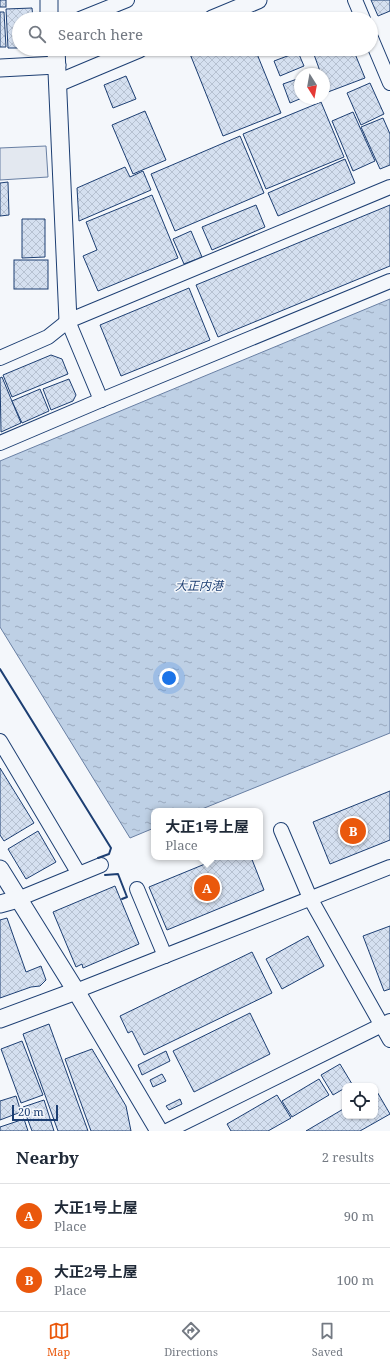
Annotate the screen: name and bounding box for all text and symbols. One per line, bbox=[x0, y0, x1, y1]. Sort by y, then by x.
search box bbox=[12, 12, 378, 56]
icon: search bbox=[26, 23, 48, 45]
text: Search here bbox=[58, 24, 143, 44]
north arrow bbox=[294, 68, 330, 104]
water label: 大正内港 bbox=[175, 577, 225, 594]
your location bbox=[159, 668, 179, 688]
popup bbox=[151, 808, 263, 860]
text: 大正1号上屋 bbox=[165, 816, 249, 836]
pin: B bbox=[340, 816, 366, 846]
text: Place bbox=[165, 836, 198, 854]
pin: A bbox=[194, 873, 220, 903]
map controls bbox=[342, 1083, 378, 1119]
button: locate bbox=[342, 1083, 378, 1119]
scale bar bbox=[12, 1103, 58, 1122]
text: 20 m bbox=[18, 1104, 44, 1119]
text: Nearby bbox=[16, 1146, 79, 1169]
text: 2 results bbox=[322, 1148, 374, 1166]
text: 大正1号上屋 bbox=[54, 1197, 137, 1217]
text: A bbox=[24, 1207, 34, 1225]
text: 90 m bbox=[344, 1207, 374, 1225]
text: Place bbox=[54, 1217, 87, 1235]
text: 大正2号上屋 bbox=[54, 1261, 137, 1281]
text: B bbox=[25, 1271, 33, 1289]
text: 100 m bbox=[337, 1271, 374, 1289]
text: Place bbox=[54, 1281, 87, 1299]
tab: Map bbox=[47, 1320, 70, 1359]
tab: Directions bbox=[164, 1320, 218, 1359]
tab: Saved bbox=[312, 1320, 343, 1359]

